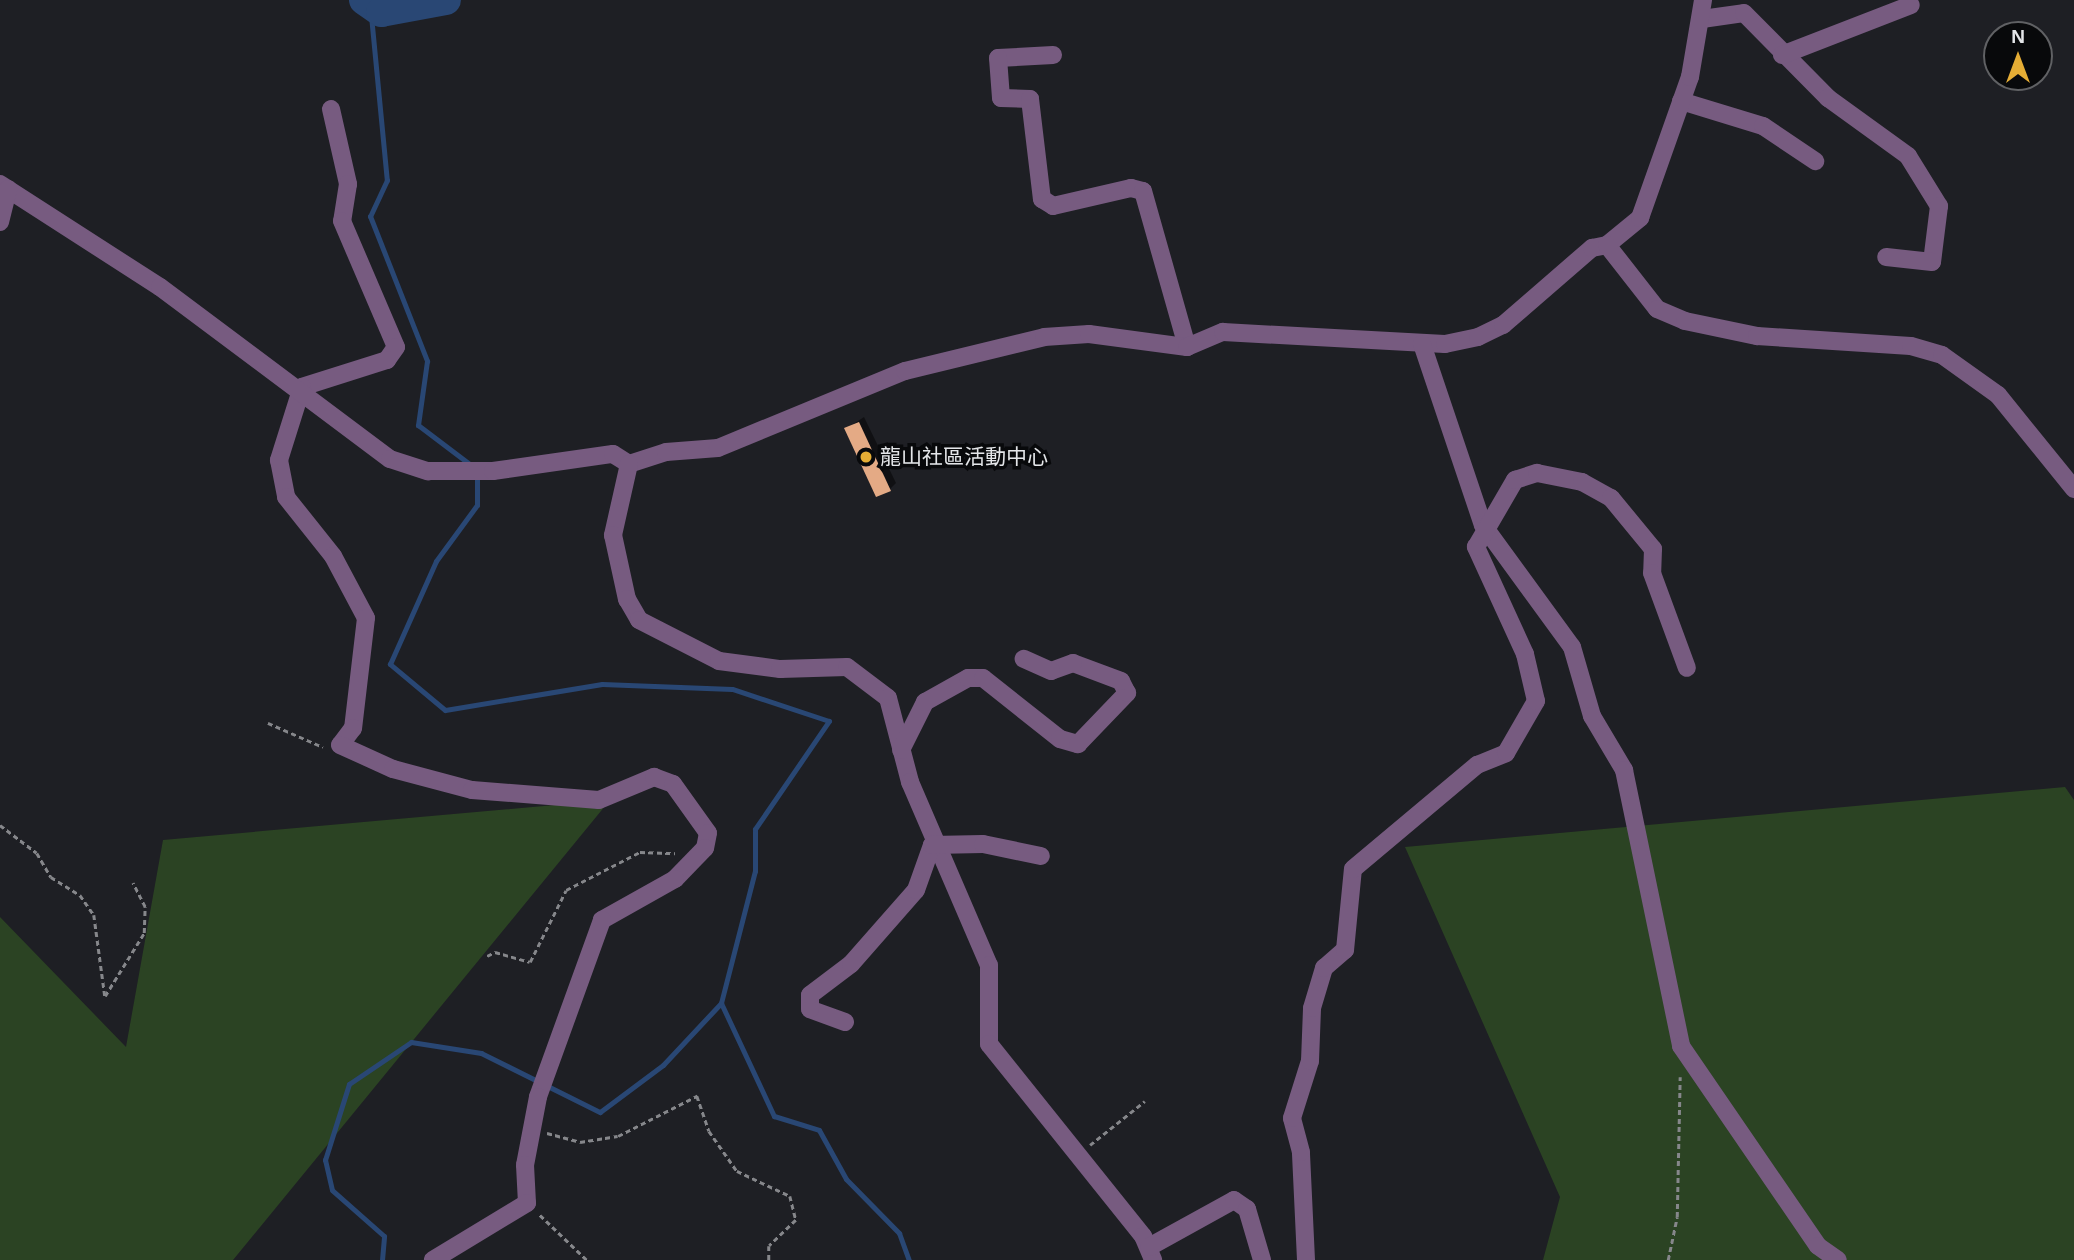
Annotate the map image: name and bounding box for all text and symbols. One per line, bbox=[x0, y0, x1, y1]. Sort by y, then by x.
north arrow bbox=[1983, 21, 2053, 91]
text: N bbox=[2011, 26, 2025, 47]
place label: 龍山社區活動中心 bbox=[880, 444, 1048, 470]
marker: 龍山社區活動中心 bbox=[858, 449, 874, 465]

